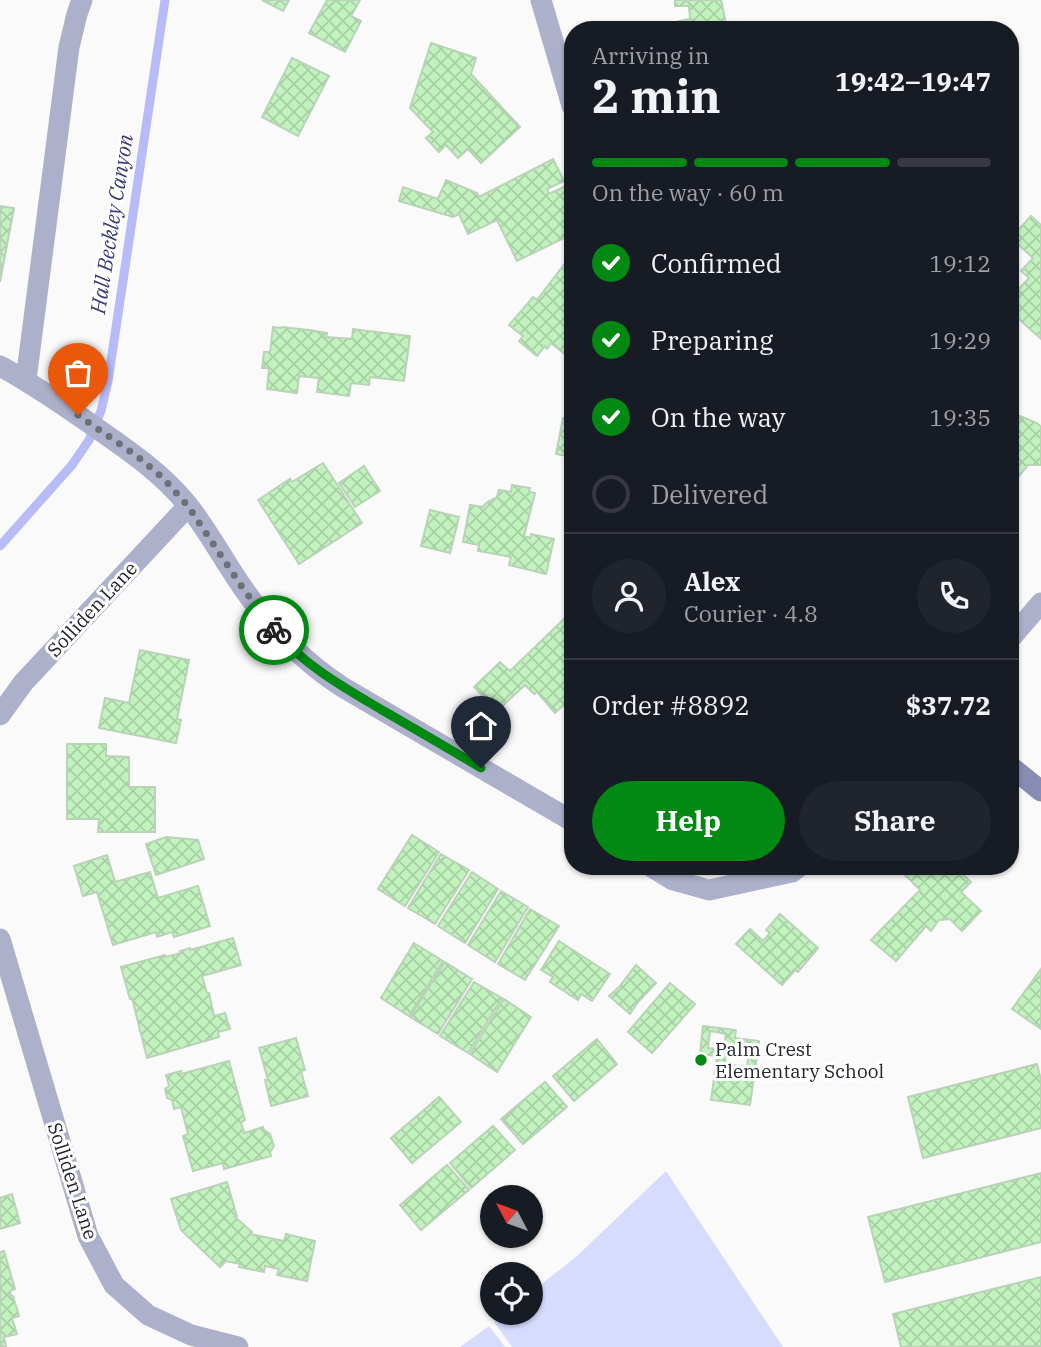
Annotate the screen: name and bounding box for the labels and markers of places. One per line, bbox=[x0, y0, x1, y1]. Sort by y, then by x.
pin bbox=[48, 343, 108, 415]
pin bbox=[451, 696, 511, 768]
place label: Palm Crest Elementary School bbox=[715, 1037, 885, 1083]
marker: Palm Crest Elementary School bbox=[693, 1052, 709, 1068]

